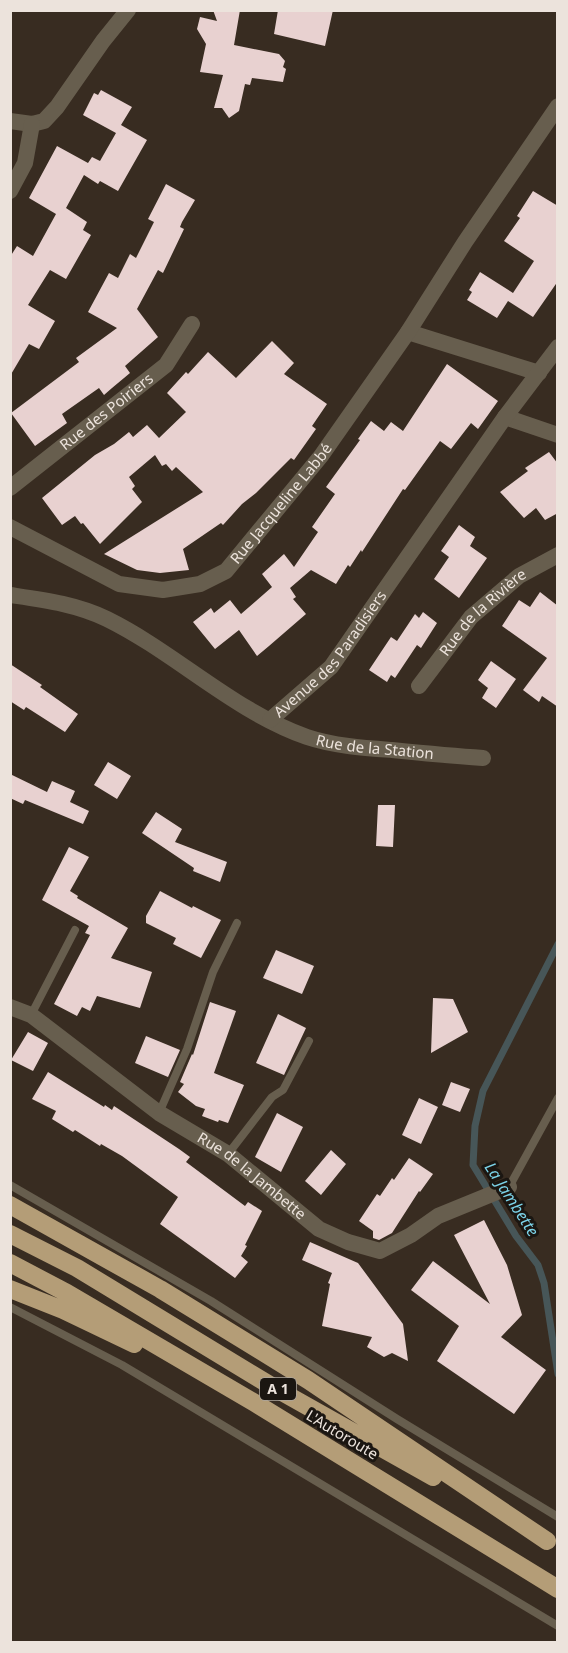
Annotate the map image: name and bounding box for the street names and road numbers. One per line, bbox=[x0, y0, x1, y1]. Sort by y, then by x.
street label: Rue des Poiriers bbox=[55, 368, 157, 454]
street label: Rue Jacqueline Labbé bbox=[225, 439, 336, 568]
street label: Rue de la Rivière bbox=[434, 563, 529, 660]
street label: Avenue des Paradisiers bbox=[269, 586, 390, 721]
street label: Rue de la Station bbox=[314, 729, 435, 763]
street label: Rue de la Jambette bbox=[194, 1127, 311, 1223]
road number: A 1 bbox=[260, 1378, 296, 1400]
street label: L'Autoroute bbox=[303, 1405, 382, 1463]

